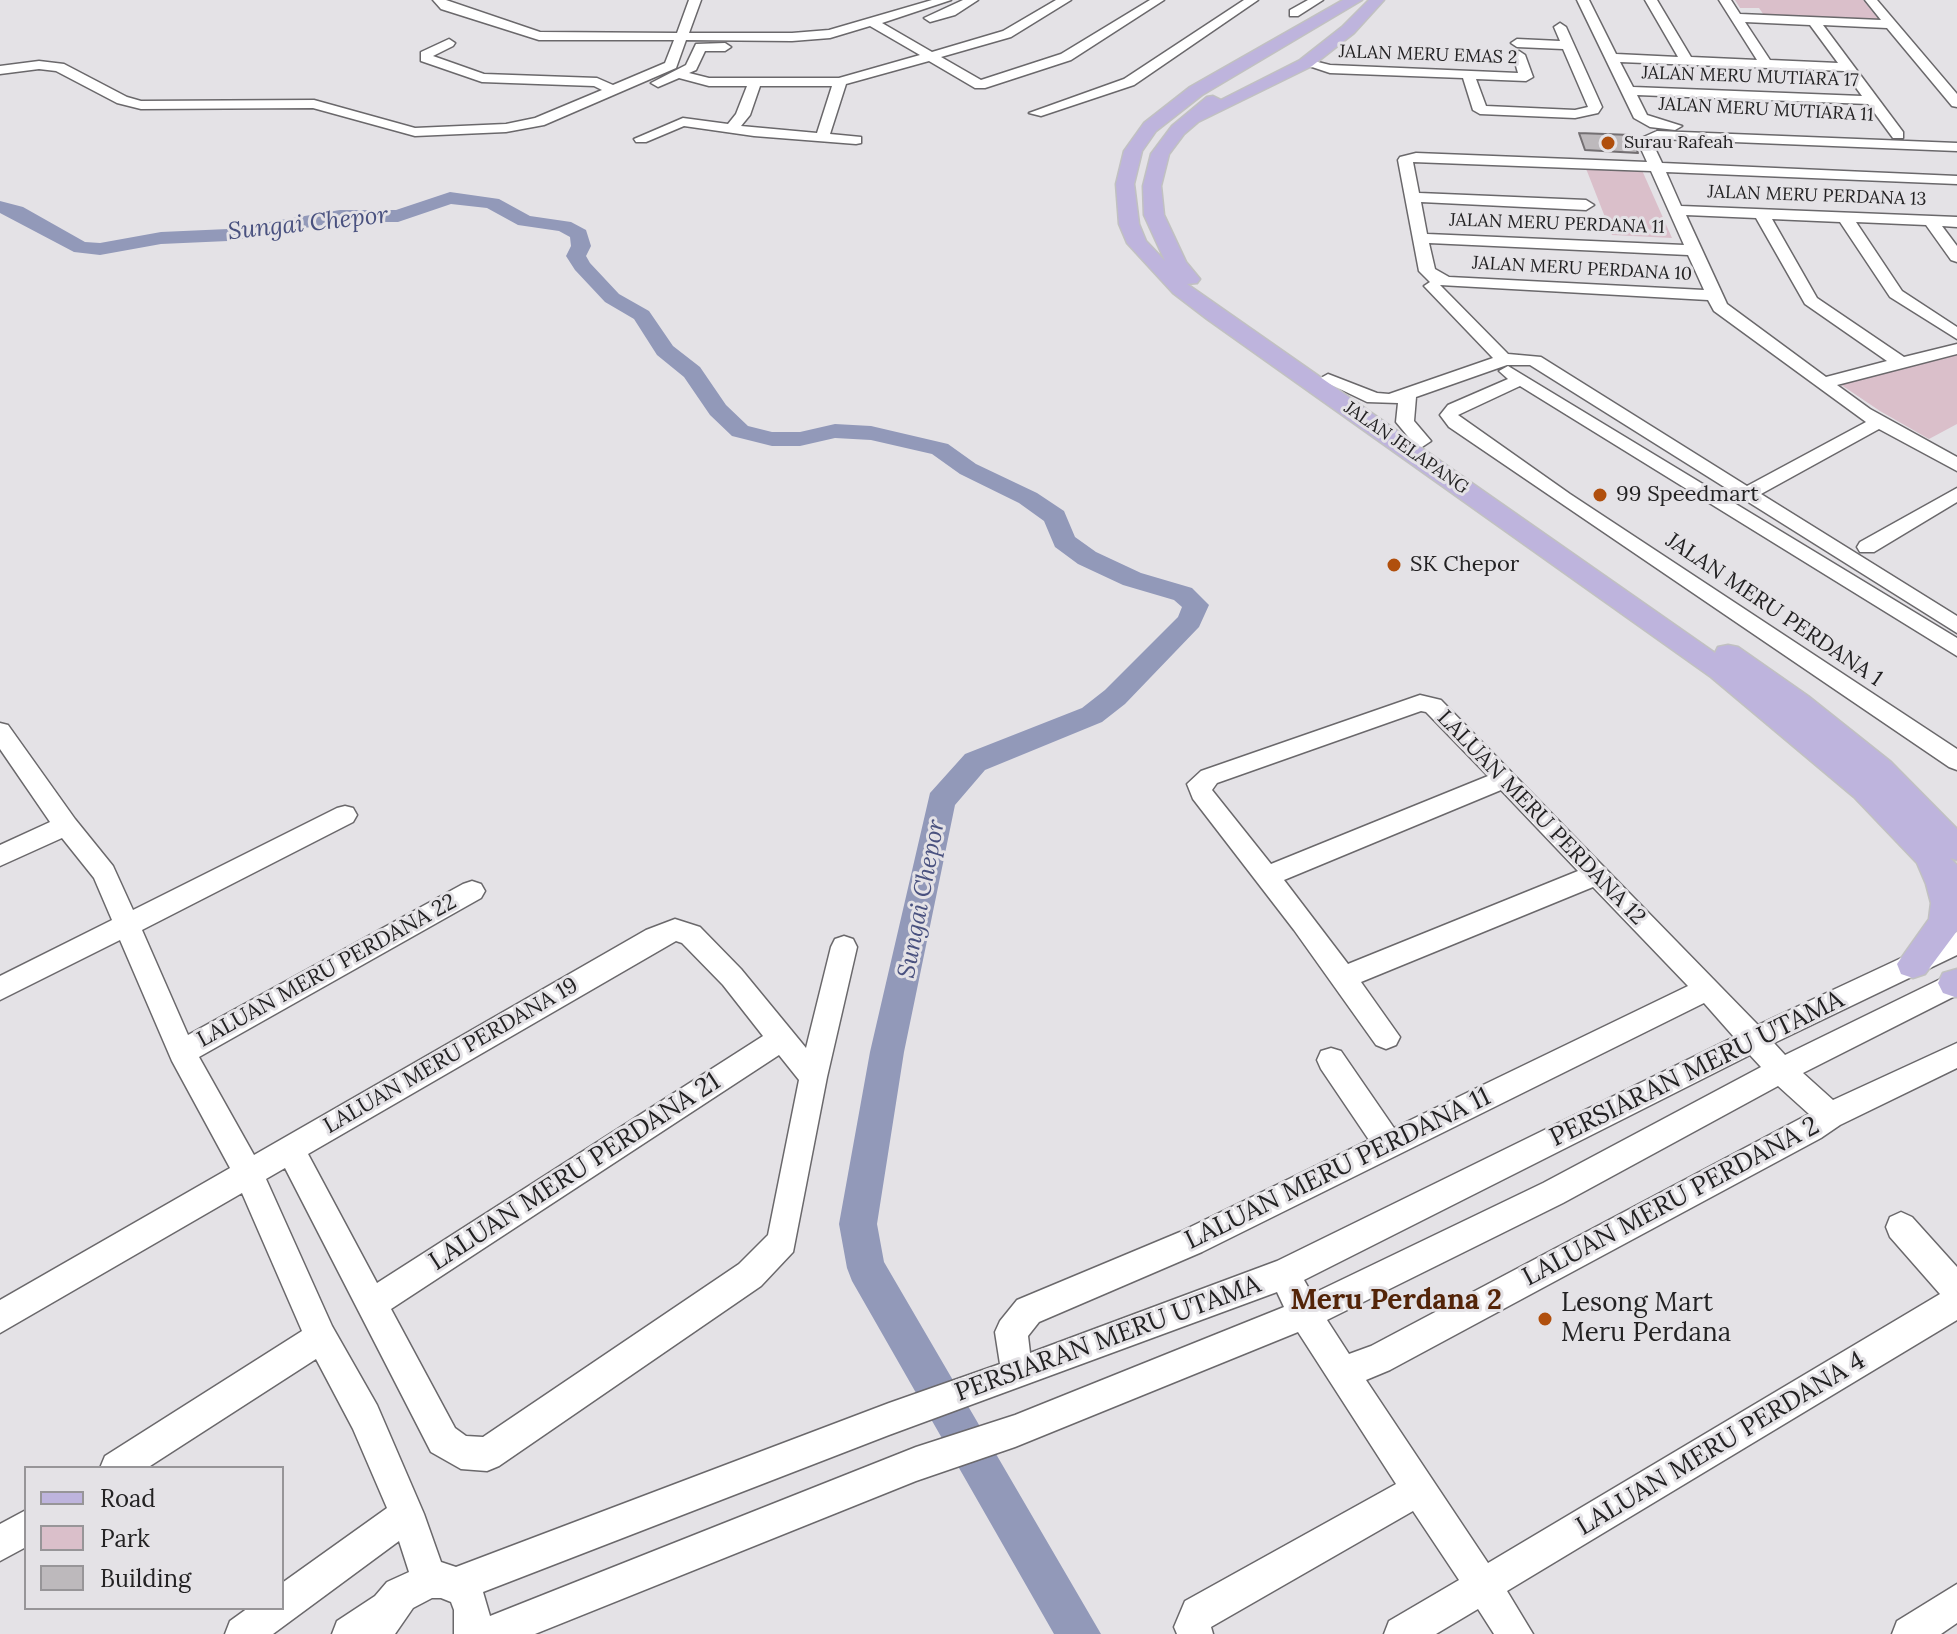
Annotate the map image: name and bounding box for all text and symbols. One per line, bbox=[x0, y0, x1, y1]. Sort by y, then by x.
street label: JALAN MERU EMAS 2 bbox=[1338, 41, 1518, 69]
street label: JALAN MERU MUTIARA 17 bbox=[1641, 62, 1859, 92]
street label: JALAN MERU MUTIARA 11 bbox=[1658, 94, 1874, 126]
place label: Surau Rafeah bbox=[1624, 132, 1734, 154]
marker: Surau Rafeah bbox=[1599, 134, 1617, 152]
street label: JALAN MERU PERDANA 13 bbox=[1707, 181, 1927, 211]
water label: Sungai Chepor bbox=[226, 201, 390, 247]
street label: JALAN MERU PERDANA 11 bbox=[1449, 209, 1665, 239]
street label: JALAN MERU PERDANA 10 bbox=[1471, 252, 1693, 286]
street label: JALAN JELAPANG bbox=[1340, 397, 1472, 499]
place label: 99 Speedmart bbox=[1616, 482, 1759, 508]
marker: 99 Speedmart bbox=[1591, 486, 1609, 504]
street label: JALAN MERU PERDANA 1 bbox=[1661, 528, 1887, 692]
place label: SK Chepor bbox=[1410, 552, 1519, 578]
marker: SK Chepor bbox=[1385, 556, 1403, 574]
street label: LALUAN MERU PERDANA 12 bbox=[1431, 705, 1651, 931]
water label: Sungai Chepor bbox=[893, 817, 951, 981]
street label: LALUAN MERU PERDANA 22 bbox=[193, 889, 461, 1053]
street label: LALUAN MERU PERDANA 19 bbox=[319, 972, 583, 1140]
street label: PERSIARAN MERU UTAMA bbox=[1545, 984, 1849, 1154]
street label: LALUAN MERU PERDANA 21 bbox=[424, 1066, 726, 1278]
street label: LALUAN MERU PERDANA 11 bbox=[1180, 1081, 1496, 1257]
street label: LALUAN MERU PERDANA 2 bbox=[1517, 1110, 1825, 1294]
street label: PERSIARAN MERU UTAMA bbox=[951, 1269, 1265, 1409]
district label: Meru Perdana 2 bbox=[1290, 1284, 1502, 1318]
place label: Lesong Mart Meru Perdana bbox=[1561, 1288, 1731, 1350]
marker: Lesong Mart Meru Perdana bbox=[1536, 1310, 1554, 1328]
street label: LALUAN MERU PERDANA 4 bbox=[1571, 1345, 1871, 1543]
legend bbox=[24, 1466, 284, 1610]
text: Road bbox=[100, 1483, 156, 1514]
text: Park bbox=[100, 1523, 150, 1554]
text: Building bbox=[100, 1563, 191, 1594]

